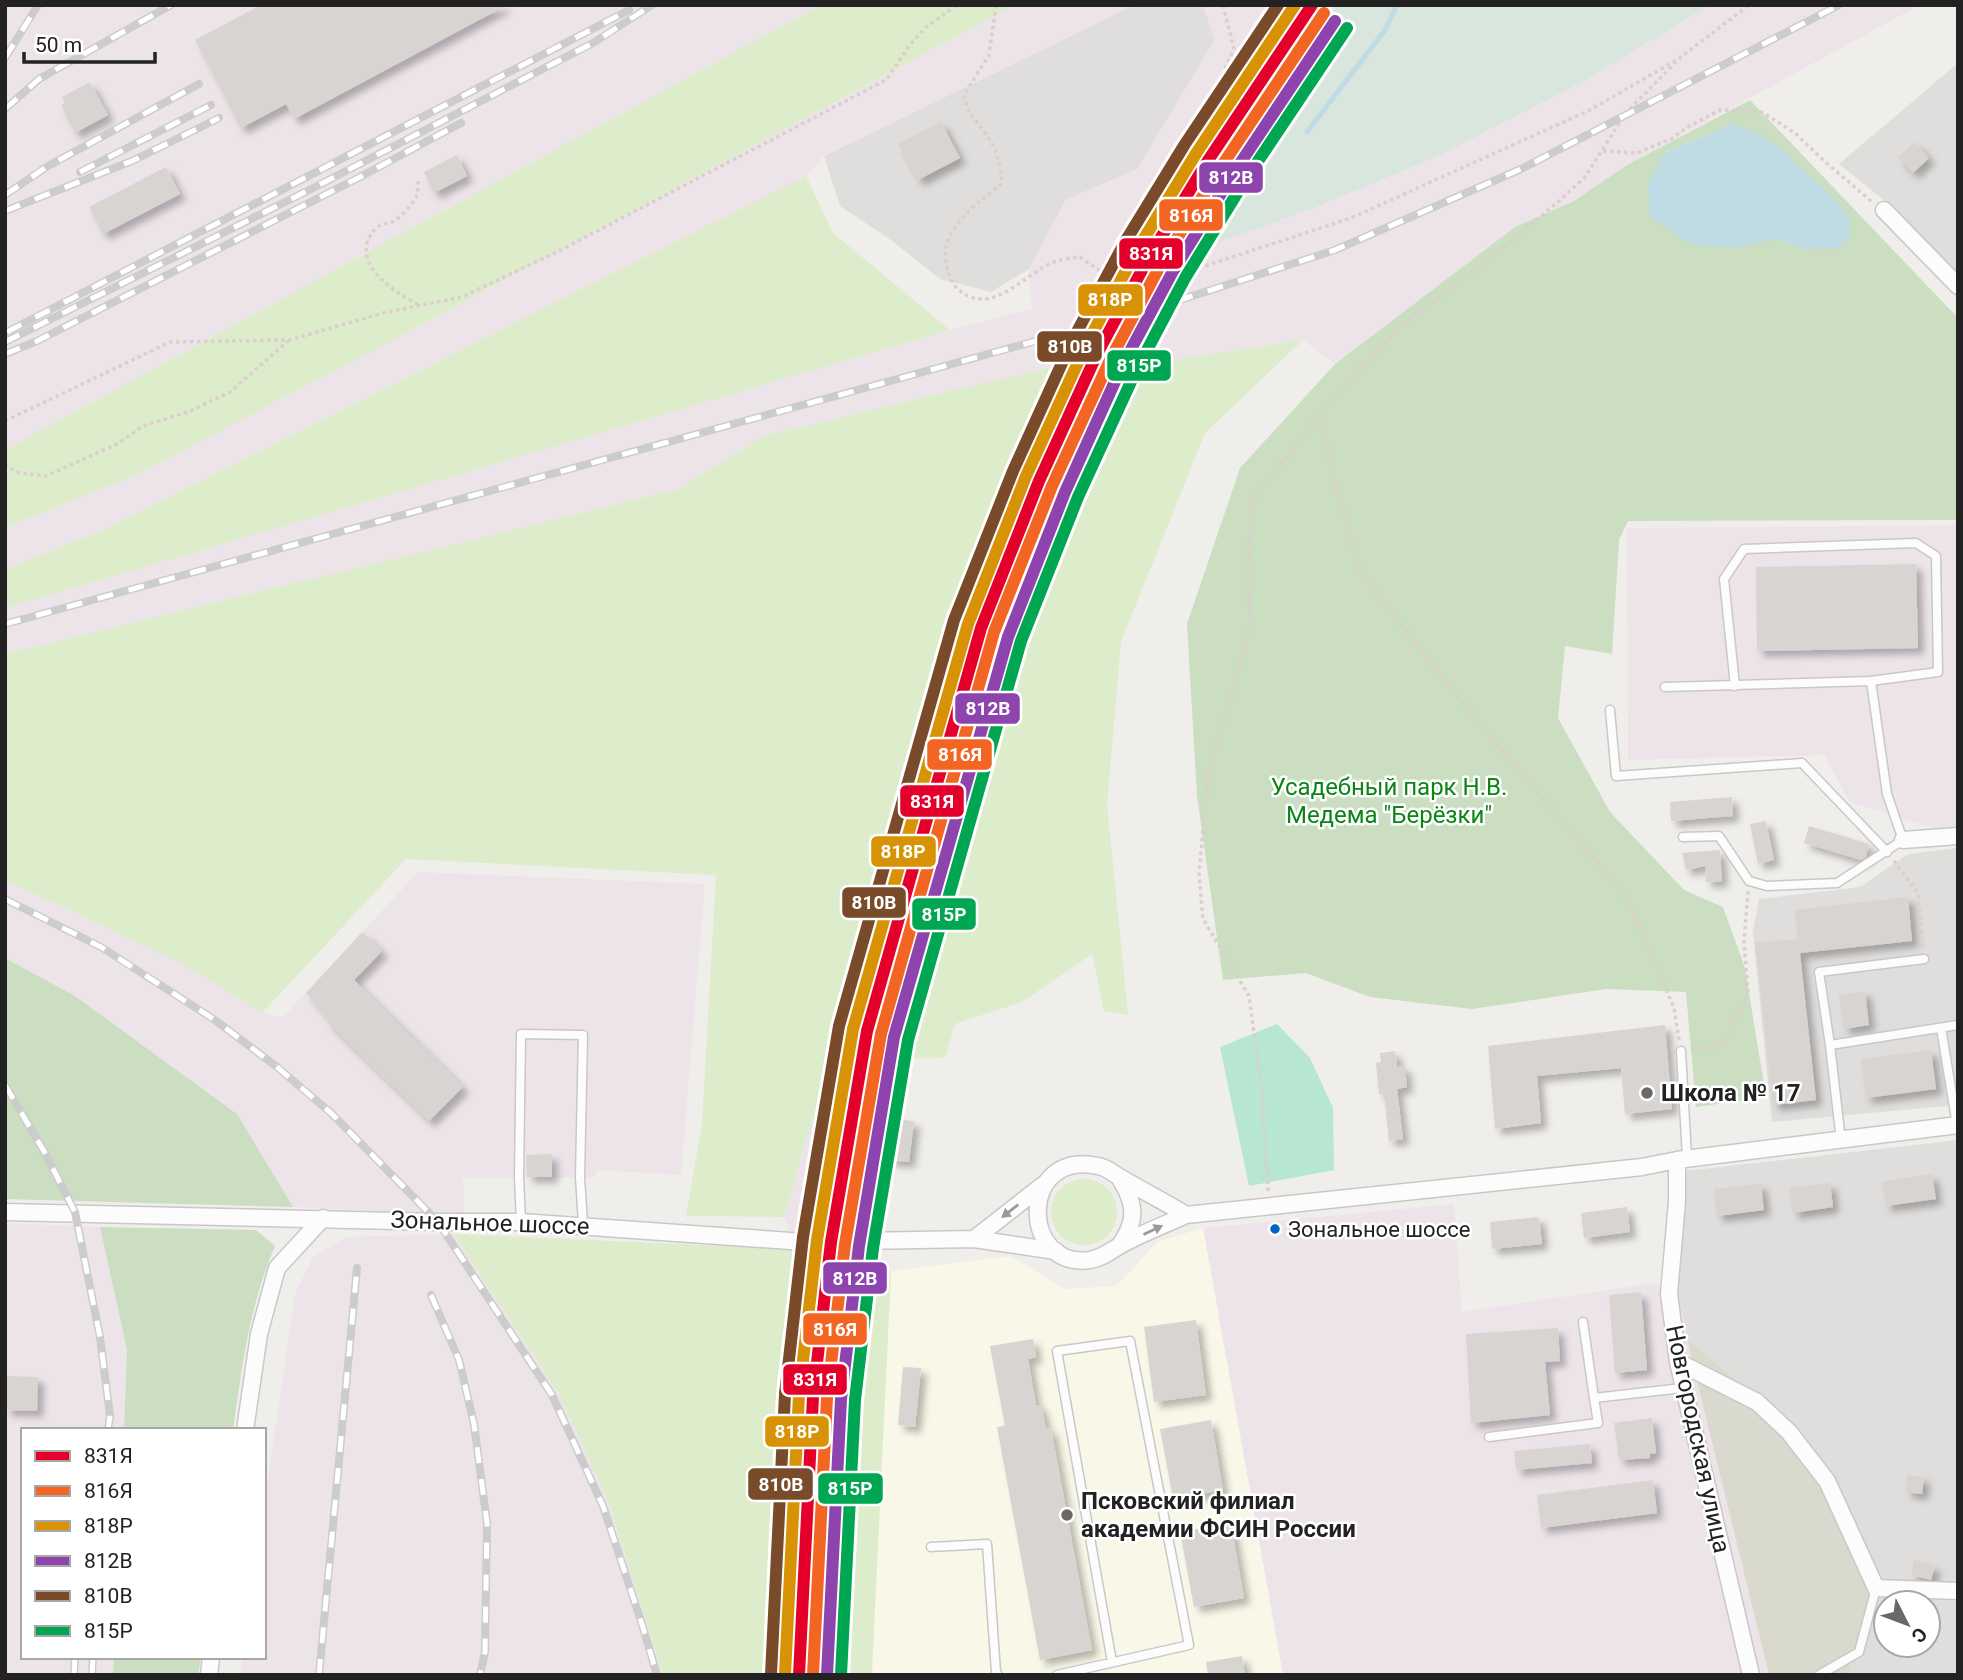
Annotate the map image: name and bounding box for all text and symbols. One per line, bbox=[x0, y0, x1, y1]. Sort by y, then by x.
scale bar bbox=[24, 21, 156, 65]
text: 50 m bbox=[35, 33, 82, 57]
line badge: 812В bbox=[1198, 161, 1264, 194]
text: 812В bbox=[1209, 166, 1253, 189]
line badge: 816Я bbox=[1158, 198, 1224, 232]
text: 816Я bbox=[1169, 204, 1213, 227]
line badge: 831Я bbox=[1118, 237, 1184, 270]
text: 831Я bbox=[1129, 242, 1173, 265]
line badge: 818Р bbox=[1077, 283, 1144, 317]
text: 818Р bbox=[1088, 288, 1132, 311]
line badge: 810В bbox=[1036, 330, 1103, 363]
text: 810В bbox=[1048, 335, 1092, 358]
line badge: 815Р bbox=[1106, 349, 1172, 382]
text: 815Р bbox=[1117, 354, 1161, 377]
line badge: 812В bbox=[954, 692, 1021, 725]
text: 812В bbox=[966, 697, 1010, 720]
line badge: 816Я bbox=[926, 738, 993, 771]
text: 816Я bbox=[938, 743, 982, 766]
park label: Усадебный парк Н.В. Медема "Берёзки" bbox=[1271, 773, 1507, 829]
line badge: 831Я bbox=[899, 784, 965, 818]
text: 831Я bbox=[910, 790, 954, 813]
line badge: 818Р bbox=[870, 835, 937, 868]
text: 818Р bbox=[881, 840, 925, 863]
line badge: 810В bbox=[841, 886, 907, 919]
text: 810В bbox=[852, 891, 896, 914]
line badge: 815Р bbox=[911, 897, 977, 931]
text: 815Р bbox=[922, 903, 966, 926]
place label: Школа № 17 bbox=[1661, 1079, 1801, 1107]
marker: Школа № 17 bbox=[1639, 1085, 1655, 1101]
one-way arrow bbox=[1001, 1204, 1019, 1219]
street label: Зональное шоссе bbox=[390, 1206, 590, 1240]
place label: Зональное шоссе bbox=[1288, 1217, 1470, 1242]
marker: Зональное шоссе bbox=[1268, 1222, 1282, 1236]
one-way arrow bbox=[1143, 1224, 1163, 1236]
line badge: 812В bbox=[822, 1261, 888, 1295]
text: 812В bbox=[833, 1267, 877, 1290]
line badge: 816Я bbox=[802, 1312, 868, 1346]
text: 816Я bbox=[813, 1318, 857, 1341]
street label: Новгородская улица bbox=[1660, 1322, 1736, 1556]
line badge: 831Я bbox=[782, 1363, 848, 1396]
text: 831Я bbox=[793, 1368, 837, 1391]
line badge: 818Р bbox=[764, 1415, 830, 1448]
text: 818Р bbox=[775, 1420, 819, 1443]
legend bbox=[21, 1428, 266, 1659]
text: 831Я bbox=[84, 1444, 133, 1468]
line badge: 810В bbox=[747, 1467, 814, 1501]
line badge: 815Р bbox=[817, 1472, 884, 1505]
text: 810В bbox=[759, 1473, 803, 1496]
text: 815Р bbox=[828, 1477, 872, 1500]
text: 816Я bbox=[84, 1479, 133, 1503]
place label: Псковский филиал академии ФСИН России bbox=[1081, 1487, 1356, 1543]
marker: Псковский филиал академии ФСИН России bbox=[1059, 1507, 1075, 1523]
text: 818Р bbox=[84, 1514, 133, 1538]
text: 812В bbox=[84, 1549, 133, 1573]
text: 810В bbox=[84, 1584, 133, 1608]
north arrow bbox=[1872, 1589, 1942, 1659]
text: 815Р bbox=[84, 1619, 133, 1643]
text: С bbox=[1907, 1623, 1932, 1647]

